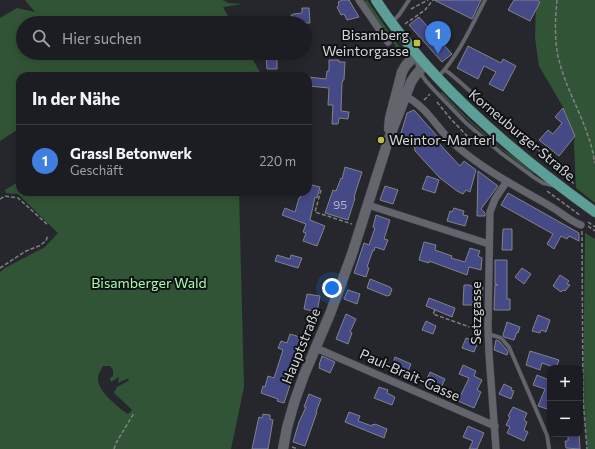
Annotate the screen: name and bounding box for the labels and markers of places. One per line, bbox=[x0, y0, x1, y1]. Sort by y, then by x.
pin: 1 bbox=[425, 21, 451, 54]
place label: Bisamberg Weintorgasse bbox=[322, 26, 409, 59]
marker: Bisamberg Weintorgasse bbox=[412, 38, 422, 48]
place label: Weintor-Marterl bbox=[389, 131, 495, 148]
marker: Weintor-Marterl bbox=[376, 135, 386, 145]

